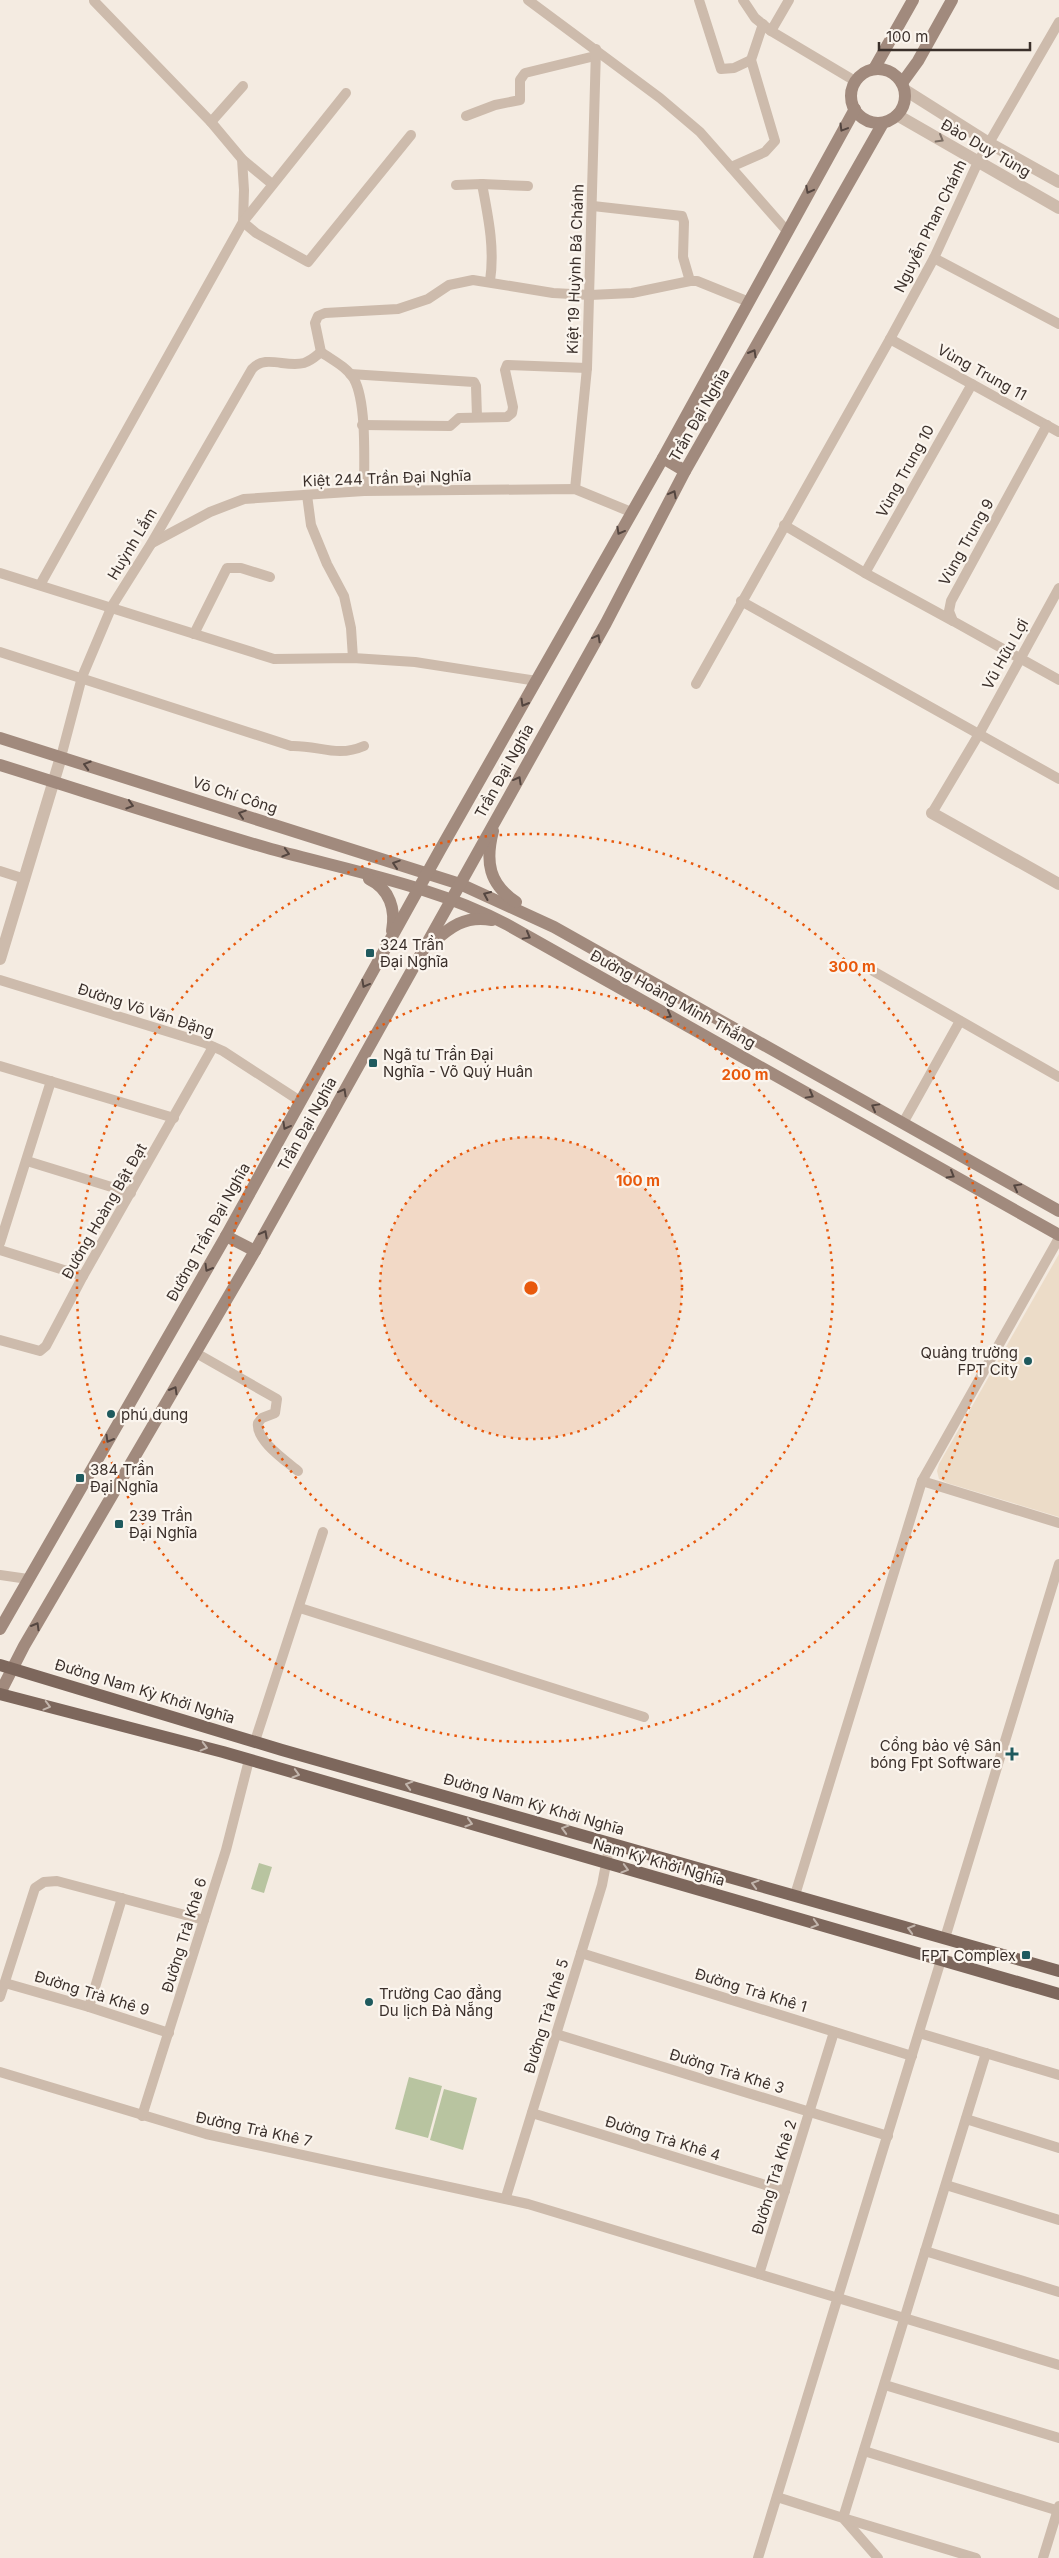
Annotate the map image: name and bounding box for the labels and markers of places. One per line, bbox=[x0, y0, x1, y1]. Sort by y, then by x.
place label: 324 Trần Đại Nghĩa bbox=[380, 935, 449, 971]
marker: 324 Trần Đại Nghĩa bbox=[364, 947, 376, 959]
place label: Ngã tư Trần Đại Nghĩa - Võ Quý Huân bbox=[383, 1045, 533, 1081]
marker: Ngã tư Trần Đại Nghĩa - Võ Quý Huân bbox=[367, 1057, 379, 1069]
centre of rings bbox=[522, 1279, 540, 1297]
place label: Quảng trường FPT City bbox=[921, 1343, 1019, 1379]
marker: Quảng trường FPT City bbox=[1022, 1355, 1034, 1367]
place label: phú dung bbox=[121, 1405, 188, 1424]
marker: phú dung bbox=[105, 1408, 117, 1420]
place label: 384 Trần Đại Nghĩa bbox=[90, 1460, 159, 1496]
marker: 384 Trần Đại Nghĩa bbox=[74, 1472, 86, 1484]
place label: 239 Trần Đại Nghĩa bbox=[129, 1506, 198, 1542]
marker: 239 Trần Đại Nghĩa bbox=[113, 1518, 125, 1530]
place label: Cổng bảo vệ Sân bóng Fpt Software bbox=[870, 1736, 1001, 1772]
marker: Cổng bảo vệ Sân bóng Fpt Software bbox=[1005, 1747, 1019, 1761]
place label: FPT Complex bbox=[921, 1946, 1016, 1965]
marker: FPT Complex bbox=[1020, 1949, 1032, 1961]
place label: Trường Cao đẳng Du lịch Đà Nẵng bbox=[379, 1984, 502, 2020]
marker: Trường Cao đẳng Du lịch Đà Nẵng bbox=[363, 1996, 375, 2008]

